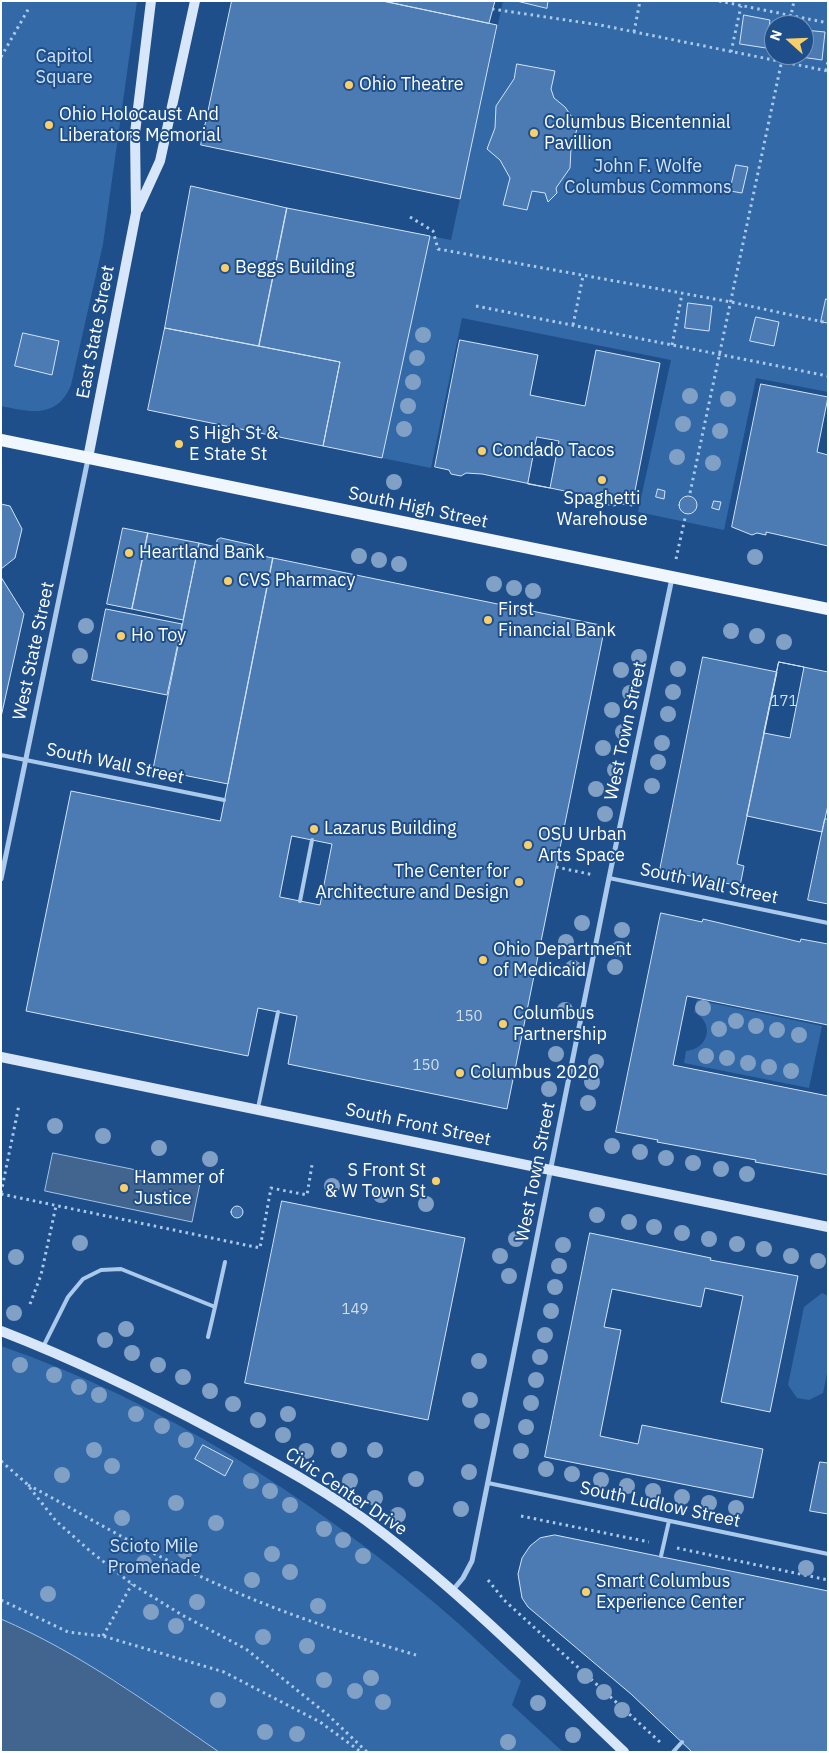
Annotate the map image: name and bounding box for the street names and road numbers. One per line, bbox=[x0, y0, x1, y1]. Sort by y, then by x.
street label: East State Street bbox=[72, 263, 120, 401]
street label: South High Street bbox=[346, 483, 490, 533]
street label: West State Street bbox=[9, 580, 59, 722]
street label: West Town Street bbox=[601, 659, 651, 803]
street label: South Wall Street bbox=[44, 739, 186, 789]
street label: South Wall Street bbox=[638, 859, 780, 909]
street label: South Front Street bbox=[343, 1099, 493, 1151]
street label: West Town Street bbox=[512, 1100, 560, 1244]
street label: Civic Center Drive bbox=[281, 1443, 411, 1541]
street label: South Ludlow Street bbox=[578, 1477, 742, 1533]

